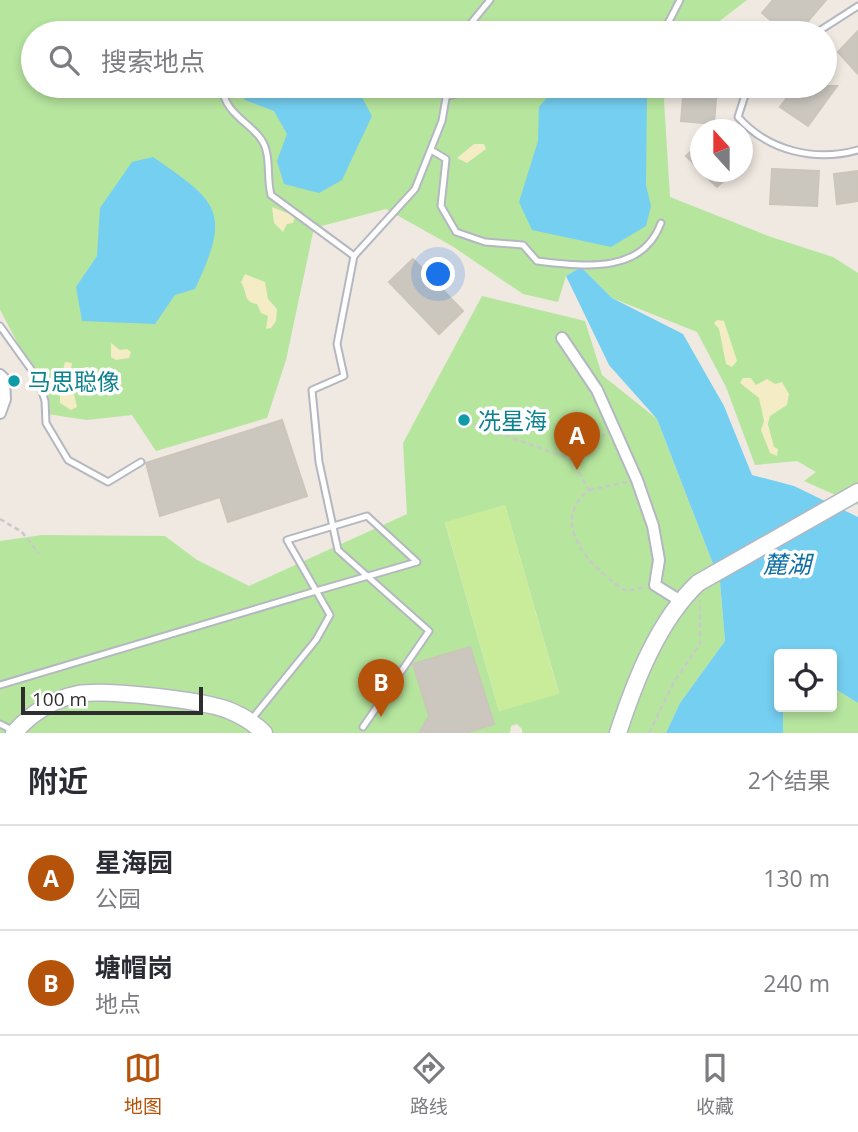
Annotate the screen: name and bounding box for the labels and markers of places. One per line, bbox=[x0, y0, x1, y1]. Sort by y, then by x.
place label: 马思聪像 bbox=[28, 365, 120, 397]
marker: 马思聪像 bbox=[6, 373, 22, 389]
place label: 冼星海 bbox=[478, 404, 547, 436]
marker: 冼星海 bbox=[456, 412, 472, 428]
pin: A bbox=[554, 412, 600, 470]
pin: B bbox=[358, 659, 404, 717]

